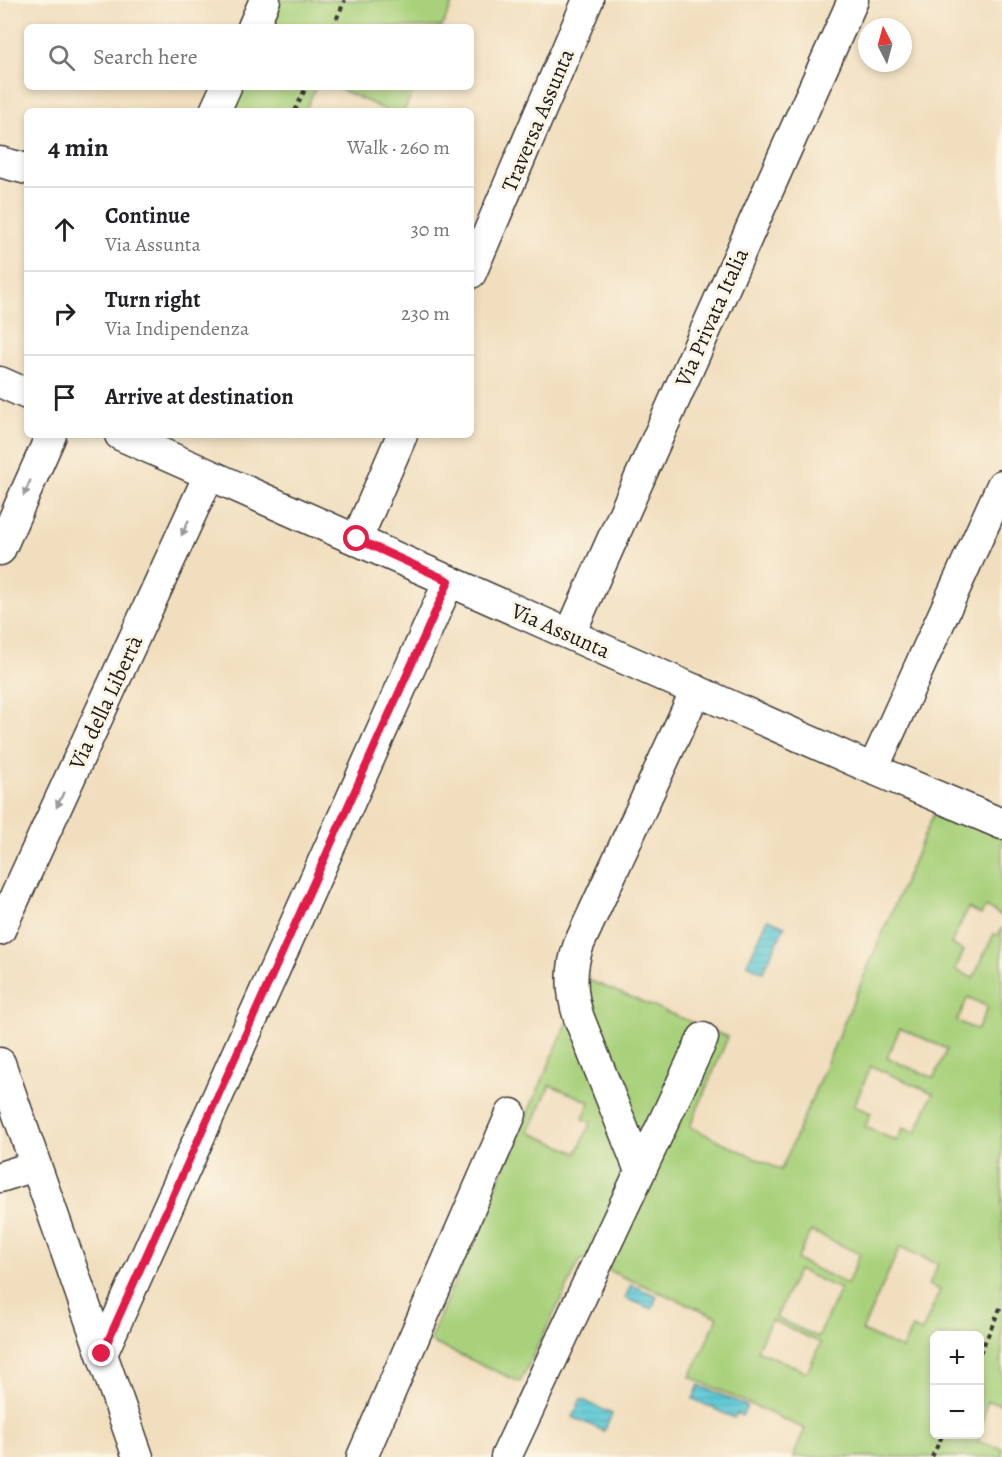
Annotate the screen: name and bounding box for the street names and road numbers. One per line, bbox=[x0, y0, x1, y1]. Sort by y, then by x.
street label: Traversa Assunta bbox=[494, 44, 582, 196]
street label: Via Privata Italia bbox=[668, 243, 756, 392]
street label: Via Assunta bbox=[505, 595, 616, 666]
street label: Via della Libertà bbox=[61, 630, 150, 775]

